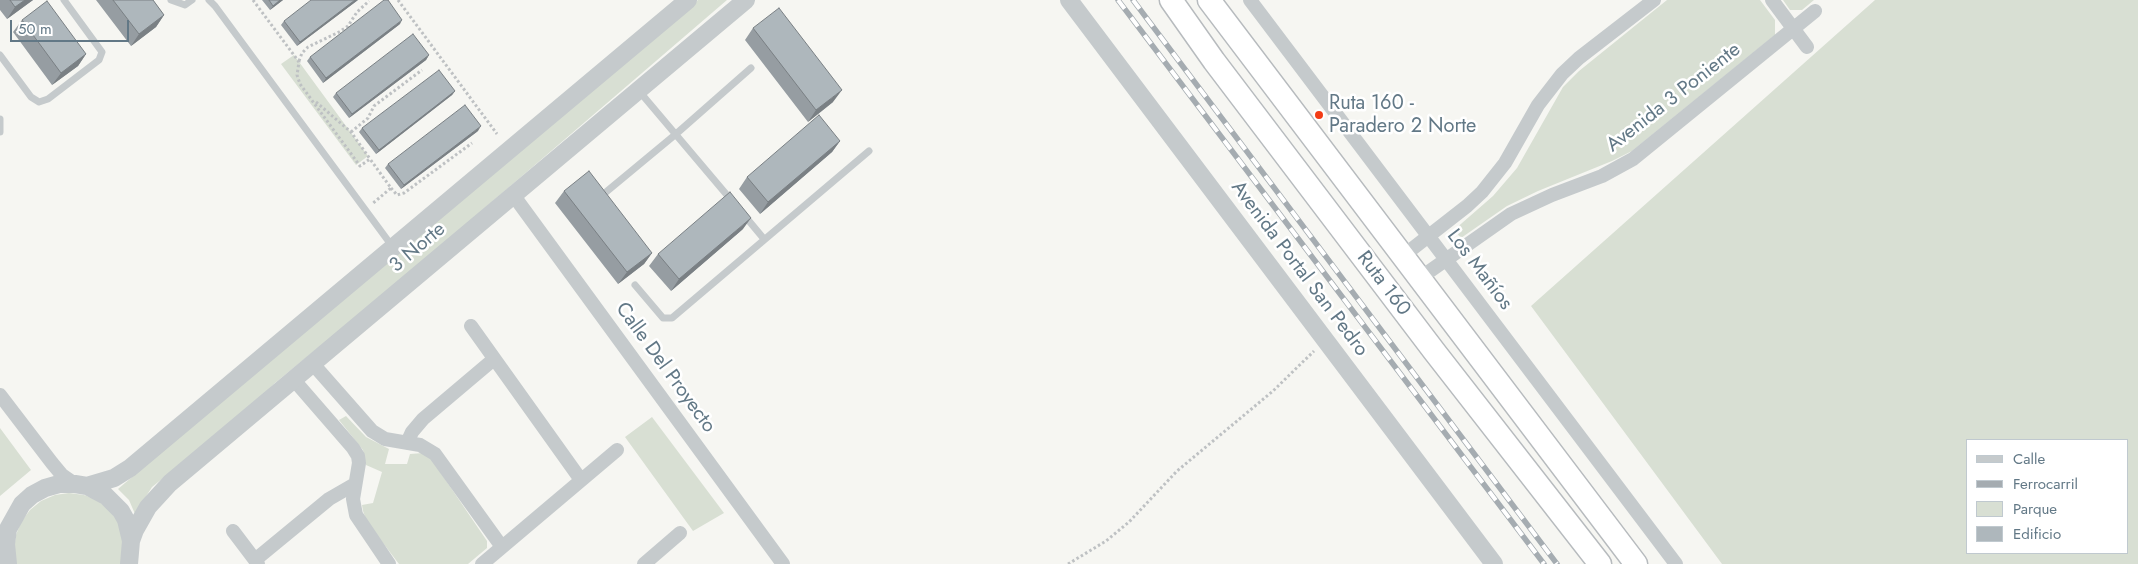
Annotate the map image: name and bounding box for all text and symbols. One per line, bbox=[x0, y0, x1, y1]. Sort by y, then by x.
scale bar bbox=[12, 10, 131, 42]
text: 50 m bbox=[18, 18, 52, 40]
street label: Avenida 3 Poniente bbox=[1602, 38, 1746, 158]
place label: Ruta 160 - Paradero 2 Norte bbox=[1329, 92, 1476, 139]
marker: Ruta 160 - Paradero 2 Norte bbox=[1313, 109, 1325, 121]
street label: Avenida Portal San Pedro bbox=[1225, 177, 1373, 361]
street label: 3 Norte bbox=[385, 218, 451, 278]
street label: Los Mañíos bbox=[1441, 225, 1517, 315]
street label: Ruta 160 bbox=[1351, 247, 1415, 321]
street label: Calle Del Proyecto bbox=[610, 298, 720, 438]
legend bbox=[1966, 439, 2128, 554]
text: Calle bbox=[2013, 448, 2045, 470]
text: Ferrocarril bbox=[2013, 473, 2078, 495]
text: Parque bbox=[2013, 498, 2057, 520]
text: Edificio bbox=[2013, 523, 2061, 545]

